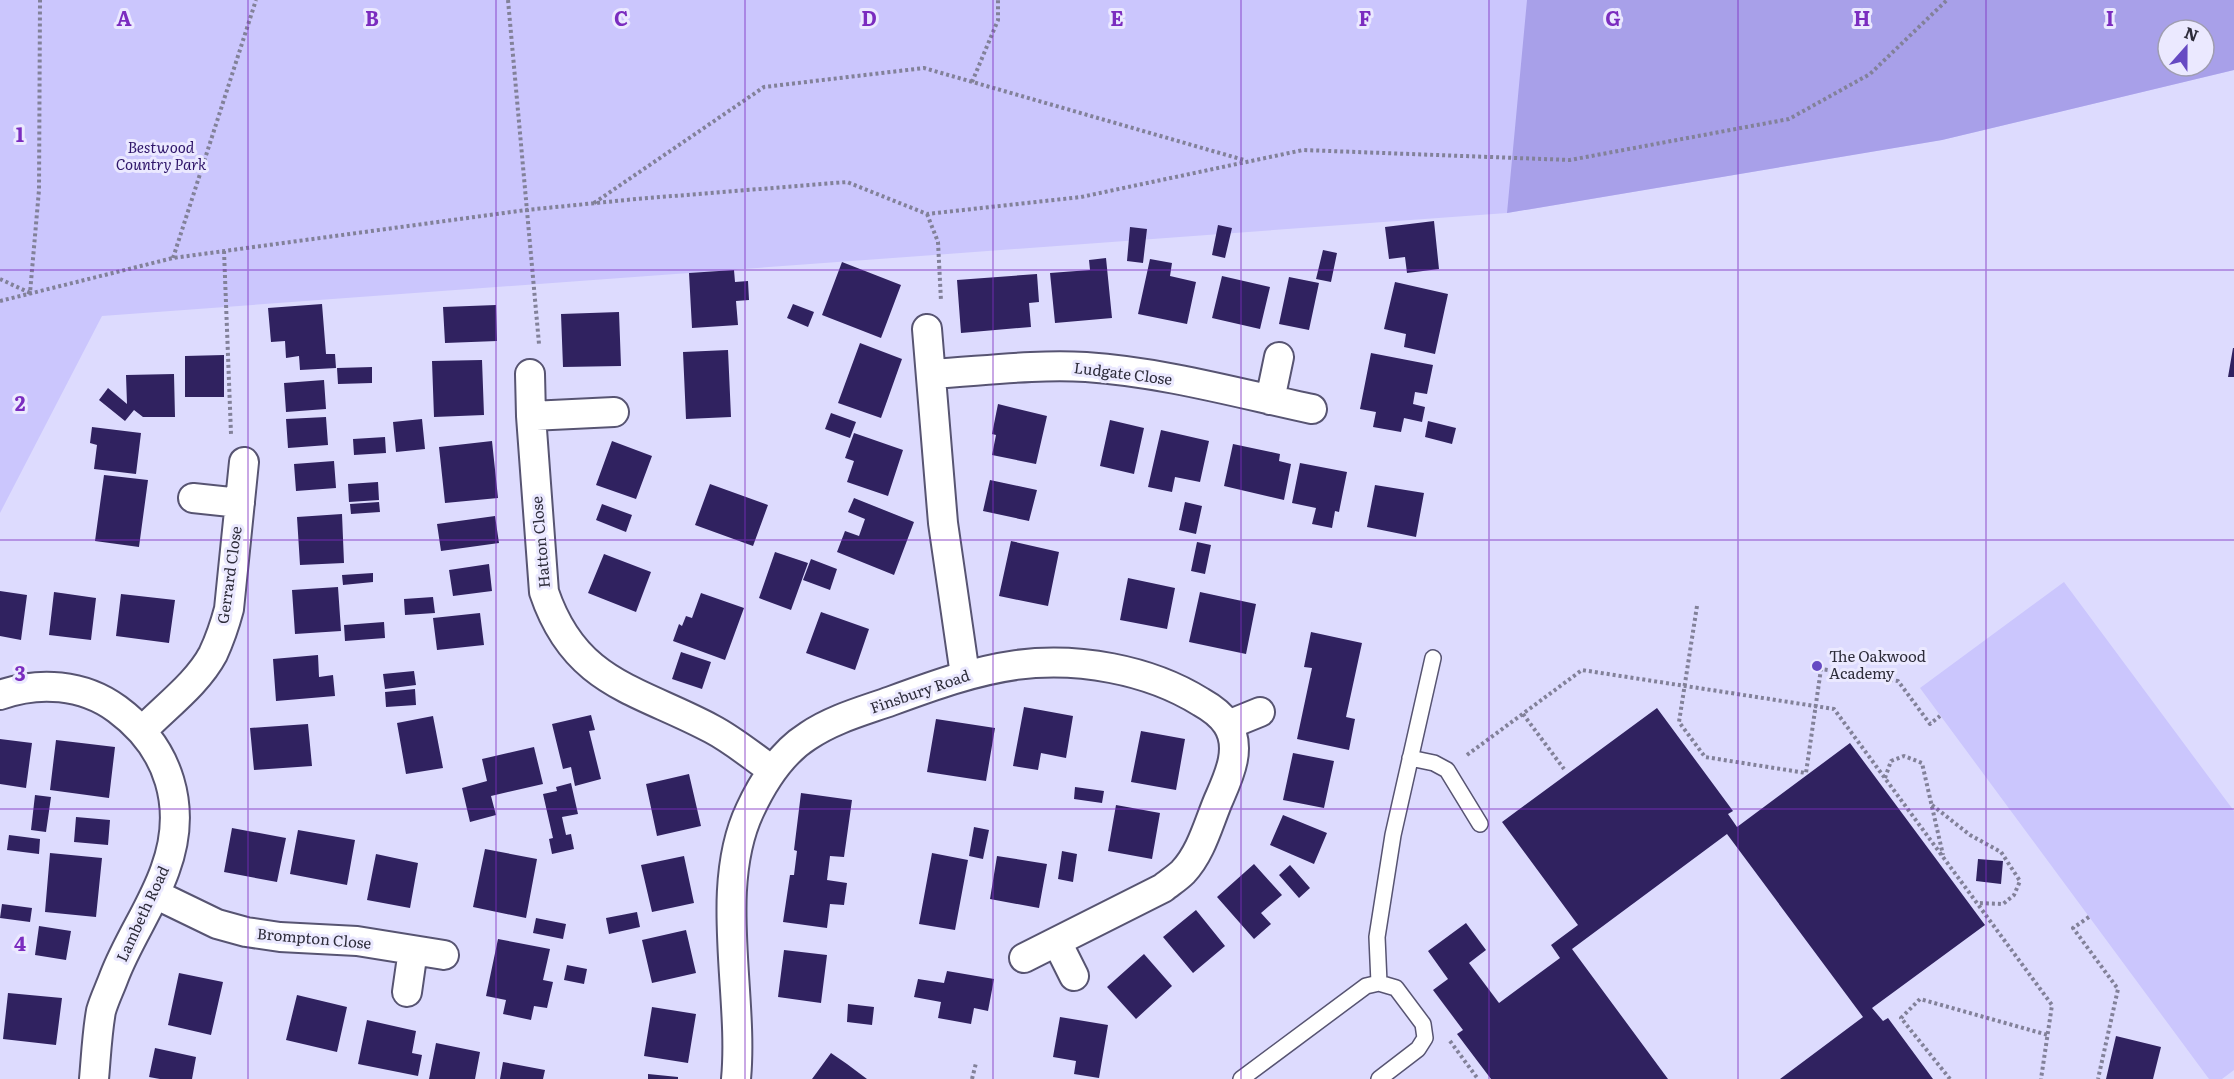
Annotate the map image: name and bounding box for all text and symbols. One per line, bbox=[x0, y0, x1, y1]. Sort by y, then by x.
text: A bbox=[116, 2, 132, 32]
text: B bbox=[365, 2, 379, 32]
text: C bbox=[614, 2, 628, 32]
text: D bbox=[861, 2, 877, 32]
text: E bbox=[1110, 2, 1124, 32]
text: F bbox=[1359, 2, 1372, 32]
text: G bbox=[1605, 2, 1621, 32]
text: H bbox=[1854, 2, 1870, 32]
text: I bbox=[2106, 2, 2114, 32]
north arrow bbox=[2156, 18, 2216, 78]
text: N bbox=[2181, 19, 2202, 47]
text: 1 bbox=[16, 118, 24, 148]
park label: Bestwood Country Park bbox=[116, 135, 207, 175]
street label: Ludgate Close bbox=[1073, 355, 1174, 390]
text: 2 bbox=[15, 387, 26, 417]
street label: Hatton Close bbox=[524, 495, 555, 589]
street label: Gerrard Close bbox=[210, 524, 247, 625]
place label: The Oakwood Academy bbox=[1829, 644, 1926, 684]
text: 3 bbox=[14, 657, 26, 687]
marker: The Oakwood Academy bbox=[1810, 659, 1824, 673]
street label: Finsbury Road bbox=[867, 663, 972, 718]
street label: Lambeth Road bbox=[109, 862, 174, 965]
street label: Brompton Close bbox=[256, 921, 373, 954]
text: 4 bbox=[14, 927, 26, 957]

